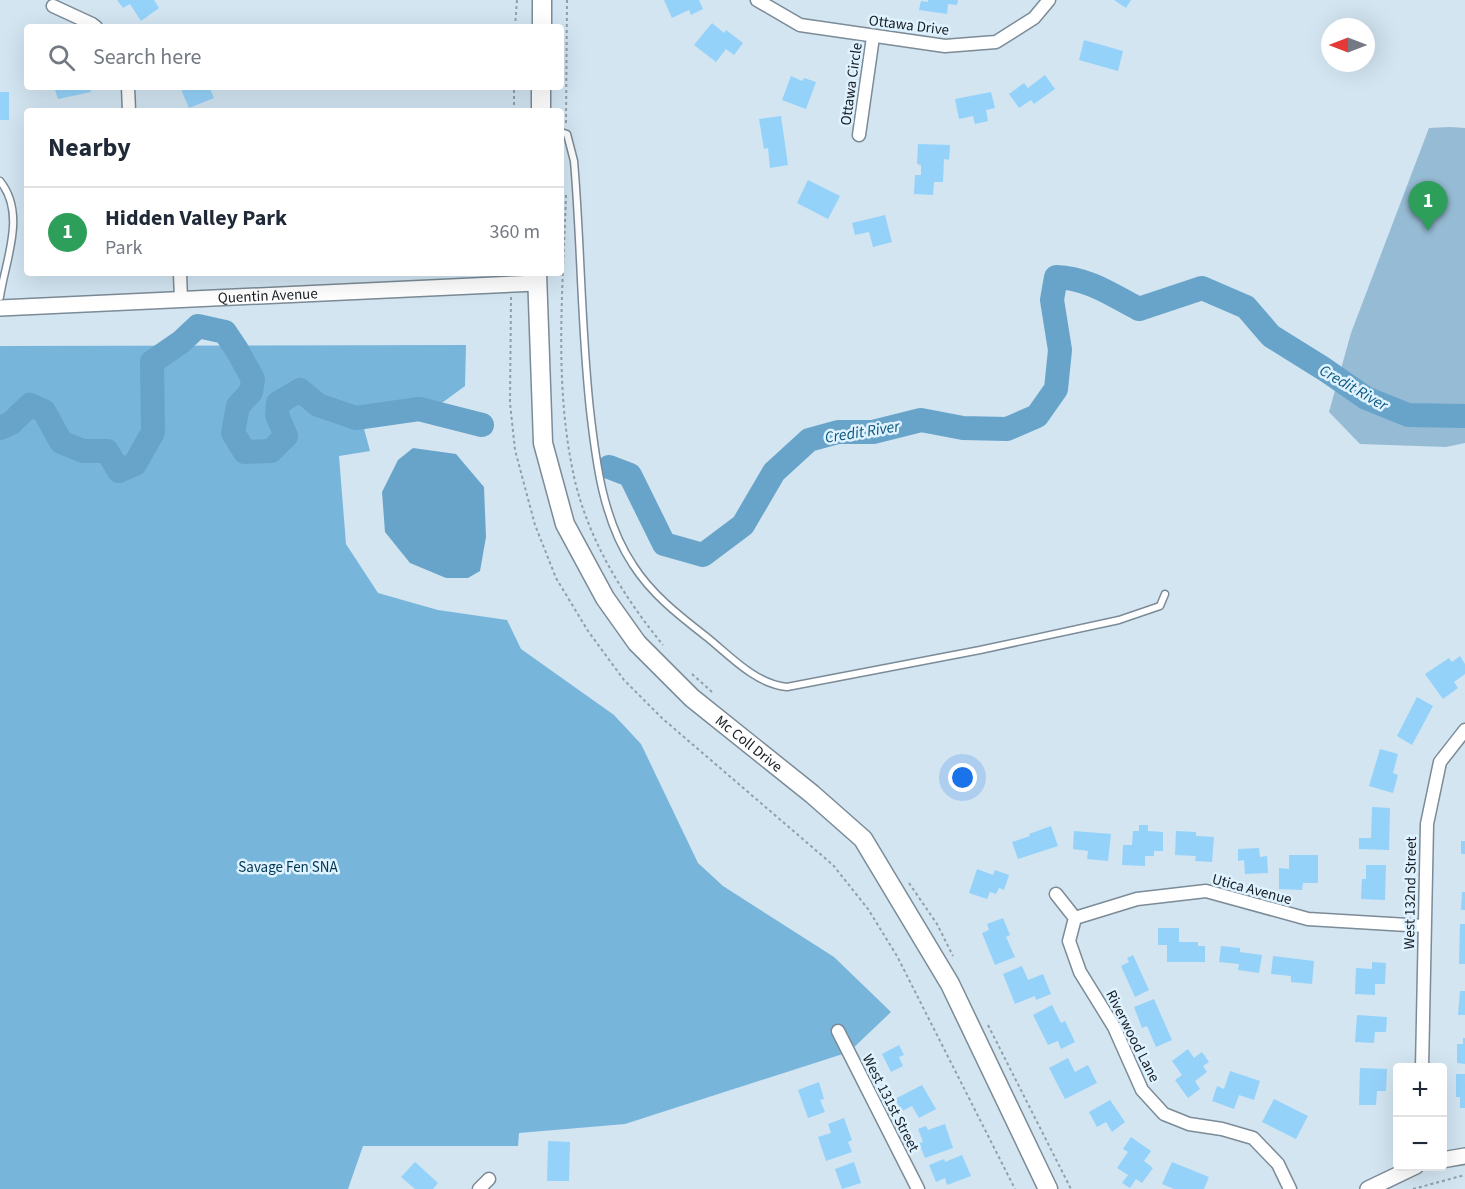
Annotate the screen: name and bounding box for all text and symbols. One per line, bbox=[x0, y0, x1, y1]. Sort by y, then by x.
street label: Ottawa Drive bbox=[868, 10, 950, 41]
north arrow bbox=[1321, 18, 1375, 72]
search box bbox=[24, 24, 564, 90]
icon: search bbox=[45, 41, 78, 74]
text: Search here bbox=[93, 41, 201, 73]
street label: Ottawa Circle bbox=[835, 41, 868, 127]
text: Nearby bbox=[48, 129, 131, 166]
pin: 1 bbox=[1408, 182, 1448, 231]
text: Hidden Valley Park bbox=[105, 202, 287, 234]
text: 1 bbox=[62, 218, 73, 246]
text: 360 m bbox=[490, 218, 540, 246]
text: Park bbox=[105, 234, 142, 262]
street label: Quentin Avenue bbox=[217, 283, 318, 309]
water label: Credit River bbox=[1315, 359, 1393, 417]
water label: Credit River bbox=[823, 415, 903, 449]
street label: Mc Coll Drive bbox=[710, 710, 787, 777]
your location bbox=[948, 763, 977, 792]
street label: West 132nd Street bbox=[1399, 836, 1422, 950]
park label: Savage Fen SNA bbox=[238, 857, 339, 878]
street label: Utica Avenue bbox=[1210, 869, 1294, 910]
street label: Riverwood Lane bbox=[1100, 986, 1165, 1086]
street label: West 131st Street bbox=[857, 1051, 924, 1156]
map controls bbox=[1393, 1063, 1447, 1171]
button: + bbox=[1393, 1063, 1447, 1117]
button: − bbox=[1393, 1117, 1447, 1171]

